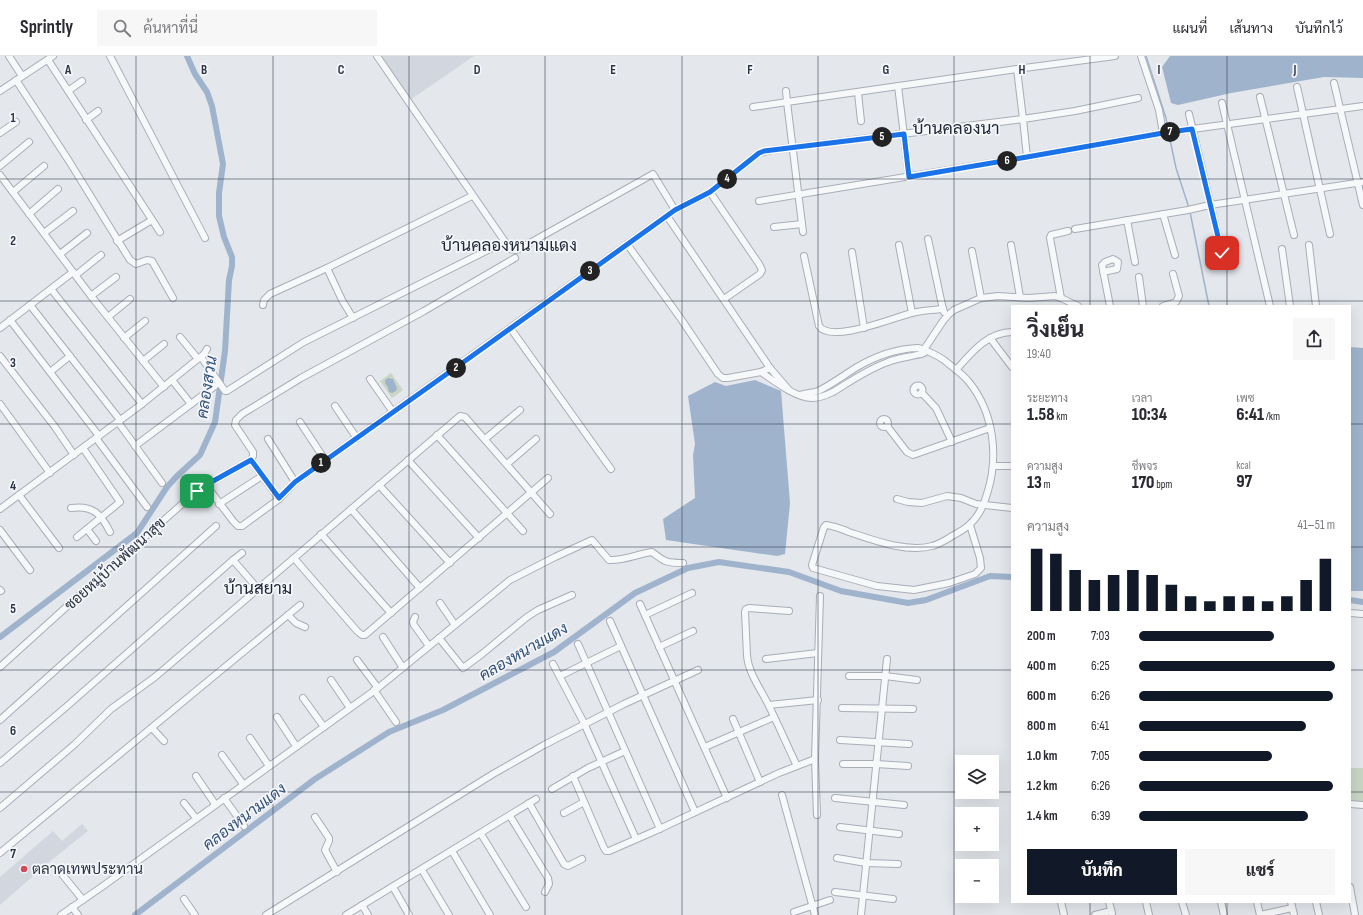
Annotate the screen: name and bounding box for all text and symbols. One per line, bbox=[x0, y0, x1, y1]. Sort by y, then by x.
search box bbox=[97, 10, 377, 46]
text: Sprintly bbox=[20, 16, 73, 39]
icon: search bbox=[111, 17, 133, 39]
text: ค้นหาที่นี่ bbox=[143, 19, 198, 38]
text: แผนที่ bbox=[1172, 20, 1207, 37]
text: เส้นทาง bbox=[1229, 20, 1273, 37]
text: บันทึกไว้ bbox=[1295, 20, 1343, 37]
text: A bbox=[64, 62, 72, 78]
text: B bbox=[201, 62, 207, 78]
text: C bbox=[338, 62, 345, 78]
text: D bbox=[474, 62, 481, 78]
text: E bbox=[610, 62, 616, 78]
text: F bbox=[747, 62, 753, 78]
text: G bbox=[883, 62, 890, 78]
text: H bbox=[1019, 62, 1026, 78]
text: I bbox=[1158, 62, 1161, 78]
text: J bbox=[1293, 62, 1297, 78]
text: 1 bbox=[10, 110, 16, 126]
district label: บ้านคลองนา bbox=[913, 118, 999, 139]
pin: 7 bbox=[1160, 122, 1180, 142]
text: 7 bbox=[1168, 125, 1172, 138]
pin: 5 bbox=[872, 127, 892, 147]
text: 5 bbox=[880, 130, 884, 143]
pin: 6 bbox=[997, 151, 1017, 171]
text: 6 bbox=[1004, 154, 1010, 167]
pin: 4 bbox=[717, 169, 737, 189]
text: 4 bbox=[724, 172, 730, 185]
text: 2 bbox=[10, 233, 16, 249]
district label: บ้านคลองหนามแดง bbox=[441, 235, 577, 256]
pin bbox=[1205, 236, 1239, 270]
icon: check bbox=[1211, 242, 1233, 264]
pin: 3 bbox=[580, 261, 600, 281]
text: 3 bbox=[588, 264, 592, 277]
text: วิ่งเย็น bbox=[1027, 317, 1084, 344]
button: share bbox=[1293, 318, 1335, 360]
text: 19:40 bbox=[1027, 346, 1051, 362]
text: 3 bbox=[10, 355, 16, 371]
water label: คลองสวน bbox=[193, 355, 222, 420]
pin: 2 bbox=[446, 358, 466, 378]
text: 2 bbox=[454, 361, 458, 374]
text: ระยะทาง bbox=[1027, 392, 1068, 405]
text: เวลา bbox=[1132, 392, 1152, 405]
text: เพซ bbox=[1236, 392, 1254, 405]
text: 1.58 bbox=[1027, 405, 1055, 425]
text: 10:34 bbox=[1132, 405, 1167, 425]
text: 6:41 bbox=[1236, 405, 1264, 425]
text: km bbox=[1055, 410, 1068, 423]
text: /km bbox=[1264, 410, 1280, 423]
pin: 1 bbox=[311, 453, 331, 473]
text: 1 bbox=[319, 456, 323, 469]
text: kcal bbox=[1236, 459, 1251, 472]
text: ความสูง bbox=[1027, 460, 1063, 473]
text: ชีพจร bbox=[1132, 460, 1158, 473]
text: 97 bbox=[1236, 472, 1252, 492]
text: 13 bbox=[1027, 473, 1042, 493]
text: 170 bbox=[1132, 473, 1154, 493]
pin bbox=[180, 474, 214, 508]
text: 4 bbox=[10, 478, 16, 494]
text: m bbox=[1042, 478, 1051, 491]
text: bpm bbox=[1154, 478, 1172, 491]
icon: arrive bbox=[186, 480, 208, 502]
street label: ซอยหมู่บ้านพัฒนาสุข bbox=[60, 513, 171, 616]
text: 41–51 m bbox=[1298, 517, 1335, 533]
text: ความสูง bbox=[1027, 519, 1069, 535]
district label: บ้านสยาม bbox=[224, 578, 292, 599]
text: 5 bbox=[10, 601, 16, 617]
water label: คลองหนามแดง bbox=[476, 619, 572, 685]
text: 200 m bbox=[1027, 628, 1056, 644]
text: 7:03 bbox=[1091, 628, 1110, 644]
text: 400 m bbox=[1027, 658, 1056, 674]
text: 6:25 bbox=[1091, 658, 1110, 674]
text: 600 m bbox=[1027, 688, 1056, 704]
text: 6:26 bbox=[1091, 688, 1110, 704]
text: 800 m bbox=[1027, 718, 1056, 734]
text: 6:41 bbox=[1091, 718, 1109, 734]
text: 6 bbox=[10, 723, 16, 739]
text: 1.0 km bbox=[1027, 748, 1057, 764]
text: 7:05 bbox=[1091, 748, 1110, 764]
map controls bbox=[955, 755, 999, 903]
button: layers bbox=[955, 755, 999, 799]
text: 1.2 km bbox=[1027, 778, 1057, 794]
text: 6:26 bbox=[1091, 778, 1110, 794]
water label: คลองหนามแดง bbox=[199, 780, 290, 855]
button: + bbox=[955, 807, 999, 851]
text: 1.4 km bbox=[1027, 808, 1058, 824]
text: 6:39 bbox=[1091, 808, 1110, 824]
text: 7 bbox=[10, 846, 16, 862]
button: บันทึก bbox=[1027, 849, 1177, 895]
button: แชร์ bbox=[1185, 849, 1335, 895]
button: − bbox=[955, 859, 999, 903]
place label: ตลาดเทพประทาน bbox=[32, 860, 143, 879]
marker: ตลาดเทพประทาน bbox=[19, 864, 29, 874]

